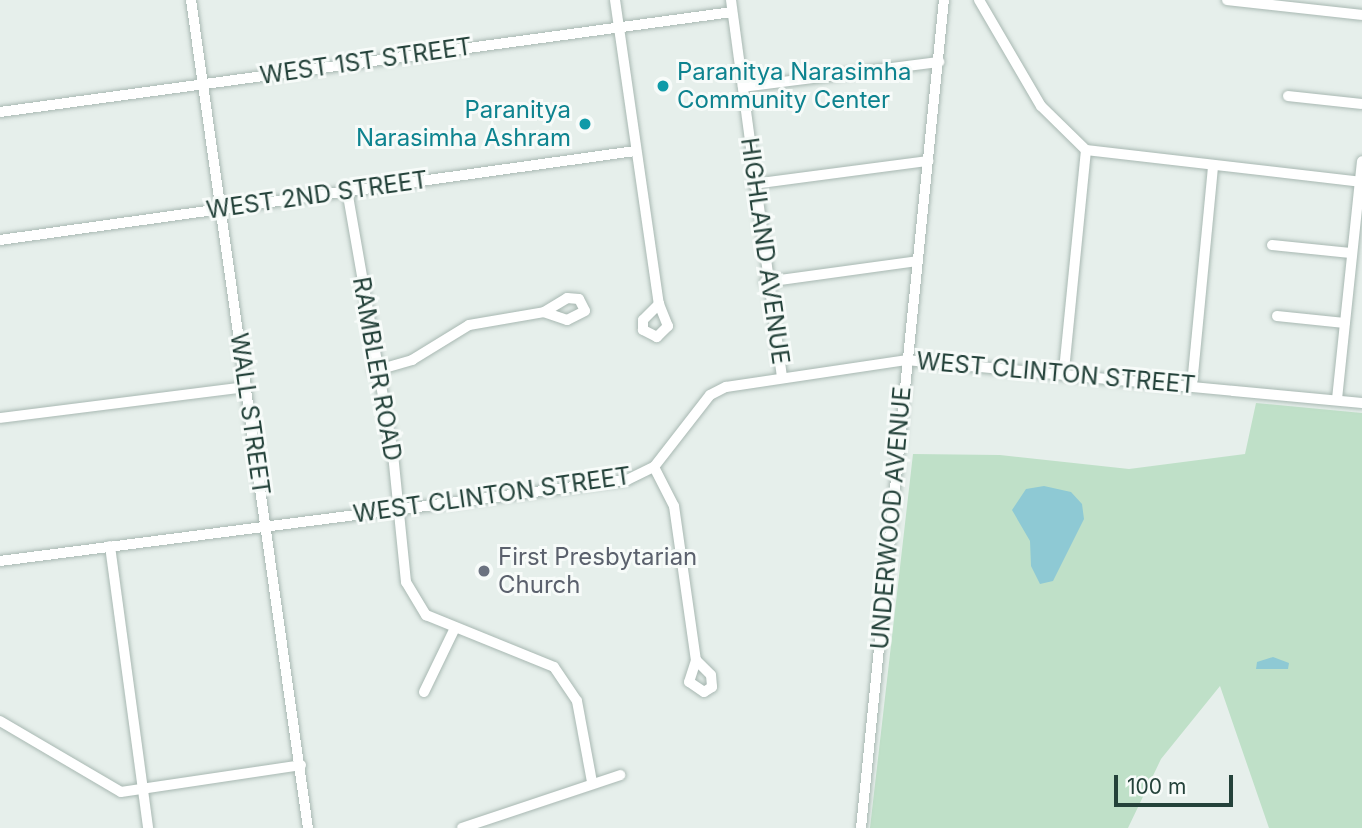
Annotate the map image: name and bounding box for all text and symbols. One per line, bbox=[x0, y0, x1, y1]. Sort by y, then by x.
street label: WEST 1ST STREET bbox=[258, 32, 474, 90]
place label: Paranitya Narasimha Community Center bbox=[677, 58, 911, 114]
marker: Paranitya Narasimha Community Center bbox=[655, 78, 671, 94]
place label: Paranitya Narasimha Ashram bbox=[356, 96, 571, 152]
marker: Paranitya Narasimha Ashram bbox=[577, 116, 593, 132]
street label: HIGHLAND AVENUE bbox=[735, 136, 795, 366]
street label: WEST 2ND STREET bbox=[204, 165, 430, 225]
street label: RAMBLER ROAD bbox=[347, 275, 407, 463]
street label: WALL STREET bbox=[224, 331, 276, 497]
street label: WEST CLINTON STREET bbox=[915, 346, 1197, 400]
street label: UNDERWOOD AVENUE bbox=[865, 385, 917, 651]
street label: WEST CLINTON STREET bbox=[351, 461, 633, 529]
place label: First Presbytarian Church bbox=[498, 543, 697, 599]
marker: First Presbytarian Church bbox=[476, 563, 492, 579]
scale bar bbox=[1117, 762, 1236, 806]
text: 100 m bbox=[1127, 774, 1186, 799]

